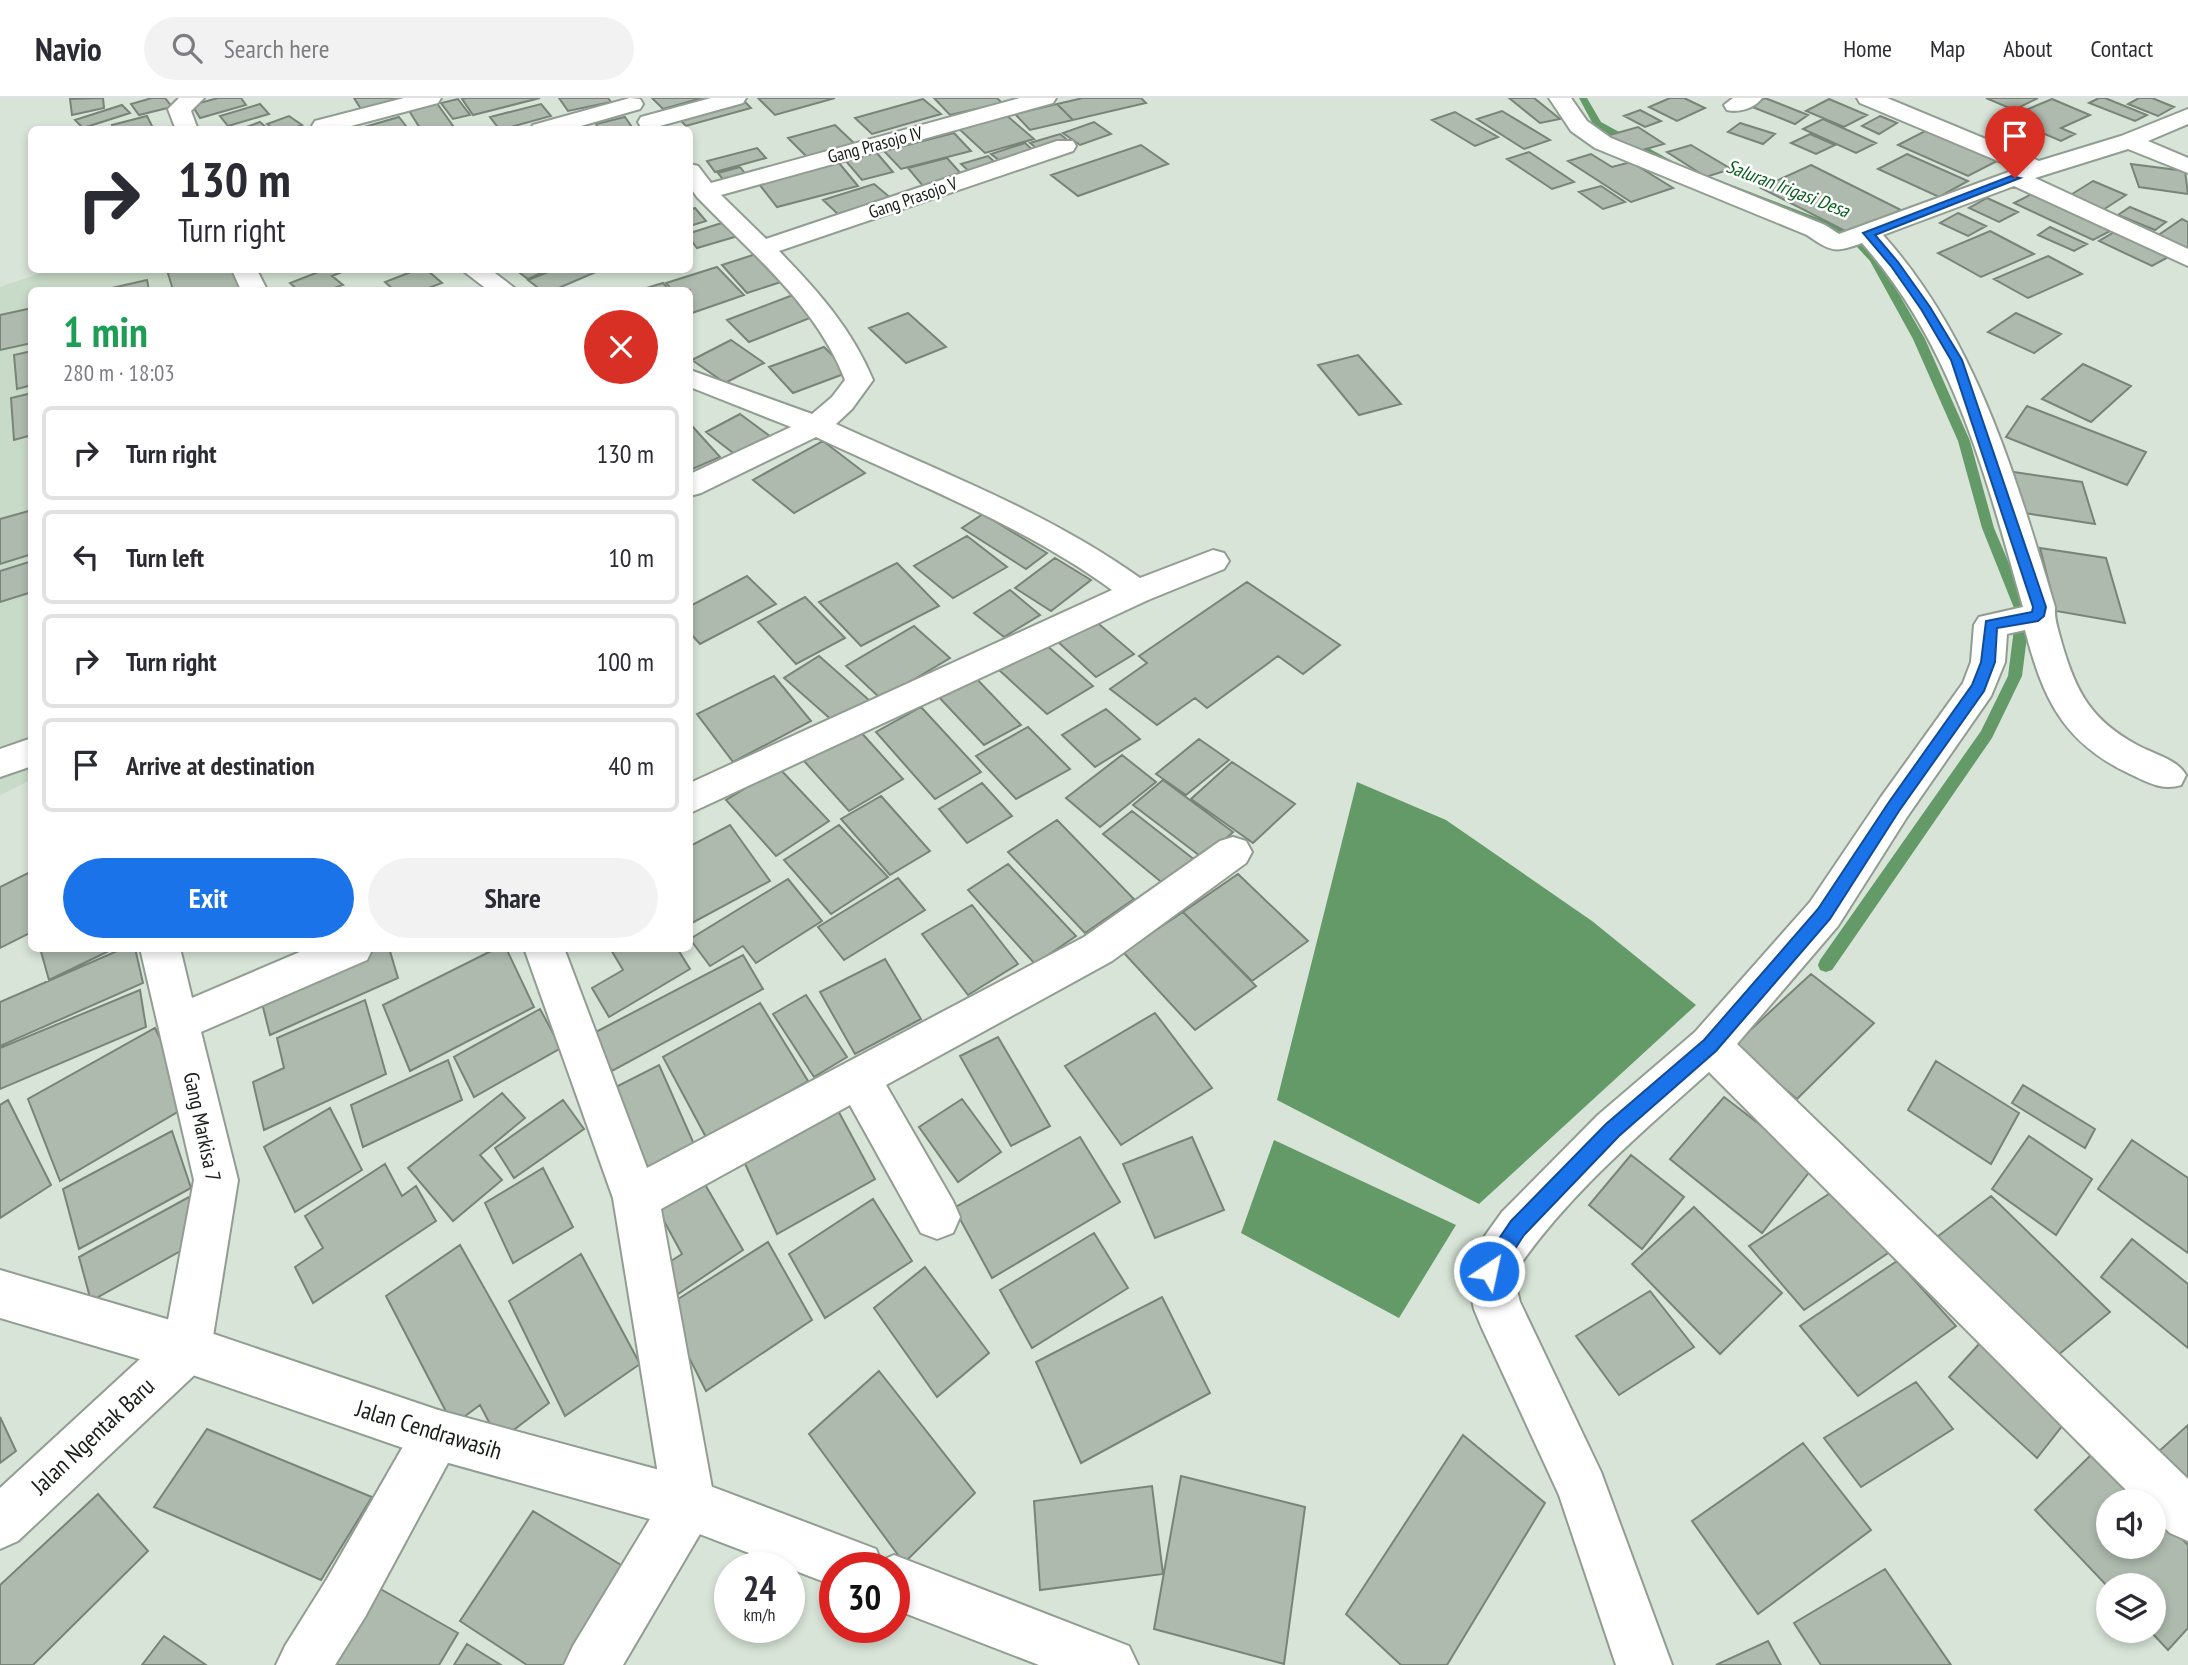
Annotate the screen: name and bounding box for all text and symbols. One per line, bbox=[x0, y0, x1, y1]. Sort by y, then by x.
search box bbox=[144, 17, 634, 80]
text: Navio bbox=[35, 27, 102, 70]
icon: search bbox=[168, 29, 206, 67]
text: Search here bbox=[224, 32, 329, 65]
text: Home bbox=[1843, 33, 1892, 64]
text: Map bbox=[1930, 33, 1965, 64]
text: About bbox=[2003, 33, 2052, 64]
text: Contact bbox=[2090, 33, 2153, 64]
pin bbox=[1985, 106, 2045, 178]
icon: arrive bbox=[1996, 117, 2034, 155]
street label: Gang Prasojo IV bbox=[825, 121, 925, 168]
text: 130 m bbox=[178, 147, 291, 211]
icon: right bbox=[63, 154, 154, 245]
water label: Saluran Irigasi Desa bbox=[1723, 154, 1854, 223]
street label: Gang Prasojo V bbox=[865, 171, 961, 223]
text: Turn right bbox=[178, 209, 286, 251]
text: 1 min bbox=[63, 304, 148, 359]
button: close bbox=[584, 310, 658, 384]
text: 280 m · 18:03 bbox=[63, 358, 175, 387]
icon: right bbox=[67, 434, 105, 472]
text: Turn right bbox=[126, 437, 217, 470]
text: 130 m bbox=[596, 437, 654, 470]
icon: left bbox=[67, 538, 105, 576]
text: Turn left bbox=[126, 541, 204, 574]
text: 10 m bbox=[608, 541, 654, 574]
icon: right bbox=[67, 642, 105, 680]
text: Turn right bbox=[126, 645, 217, 678]
text: 100 m bbox=[596, 645, 654, 678]
icon: arrive bbox=[67, 746, 105, 784]
text: Arrive at destination bbox=[126, 749, 315, 782]
text: 40 m bbox=[608, 749, 654, 782]
button: Exit bbox=[63, 858, 354, 938]
button: Share bbox=[368, 858, 658, 938]
street label: Gang Markisa 7 bbox=[178, 1070, 227, 1184]
position arrow bbox=[1452, 1234, 1526, 1308]
street label: Jalan Ngentak Baru bbox=[24, 1370, 161, 1501]
street label: Jalan Cendrawasih bbox=[351, 1392, 506, 1466]
map controls bbox=[2096, 1489, 2166, 1643]
button: sound bbox=[2096, 1489, 2166, 1559]
speed limit sign: 30 bbox=[819, 1552, 910, 1643]
text: 24 bbox=[743, 1565, 776, 1611]
button: layers bbox=[2096, 1573, 2166, 1643]
text: km/h bbox=[744, 1603, 775, 1626]

